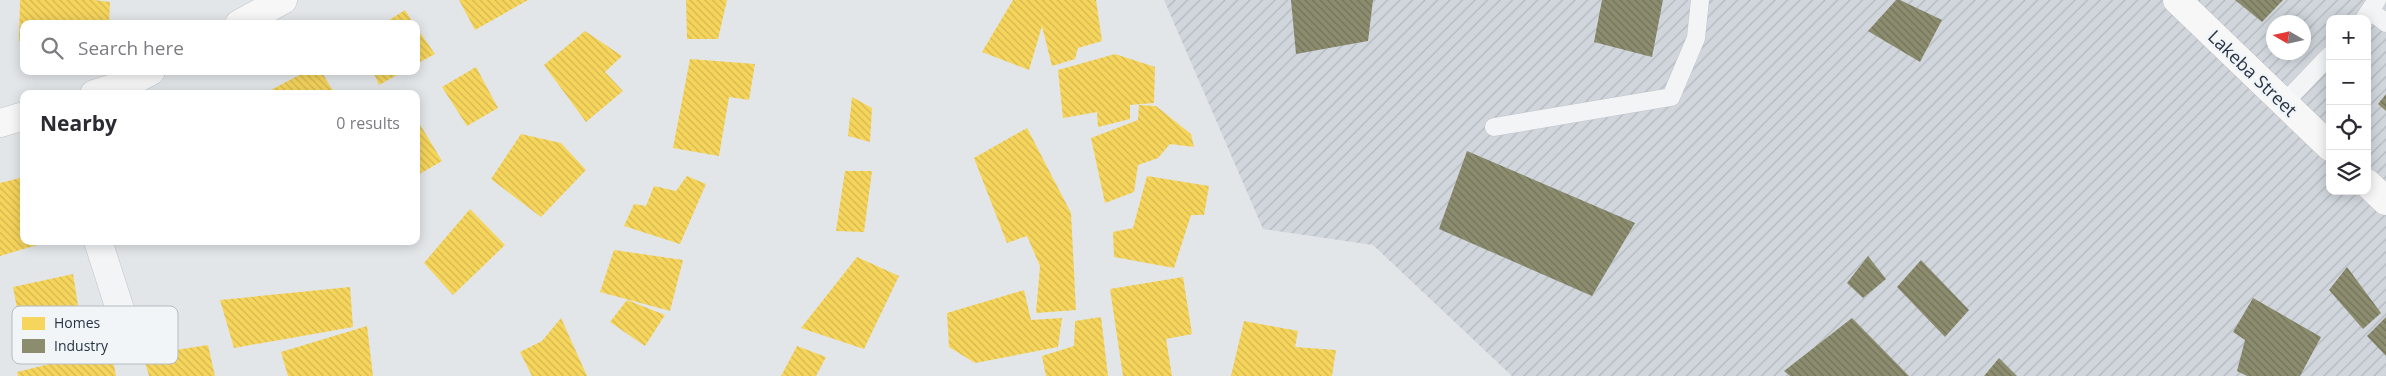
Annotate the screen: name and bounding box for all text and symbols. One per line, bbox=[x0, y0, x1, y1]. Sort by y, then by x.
north arrow bbox=[2266, 15, 2311, 60]
map controls bbox=[2326, 15, 2371, 195]
button: + bbox=[2326, 15, 2371, 60]
search box bbox=[20, 20, 420, 75]
street label: Lakeba Street bbox=[2203, 24, 2303, 122]
icon: search bbox=[38, 34, 66, 62]
text: Search here bbox=[78, 35, 184, 61]
button: − bbox=[2326, 60, 2371, 105]
button: locate bbox=[2326, 105, 2371, 150]
text: Nearby bbox=[40, 109, 117, 137]
text: 0 results bbox=[336, 112, 400, 134]
button: layers bbox=[2326, 150, 2371, 195]
legend bbox=[12, 306, 178, 364]
text: Homes bbox=[54, 313, 101, 332]
text: Industry bbox=[54, 336, 109, 355]

